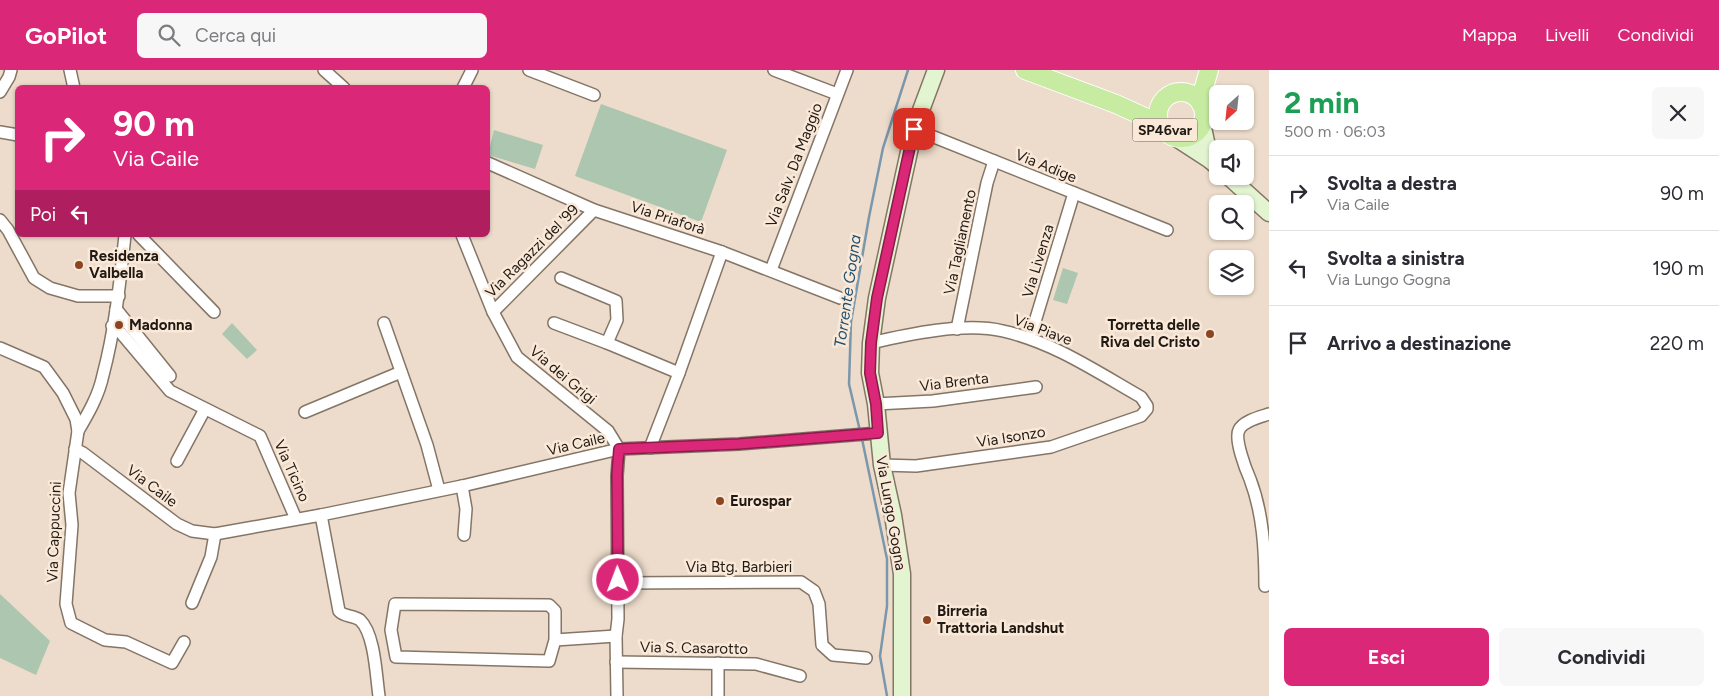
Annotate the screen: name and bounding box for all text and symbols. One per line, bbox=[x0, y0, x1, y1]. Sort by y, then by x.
search box bbox=[137, 13, 487, 58]
text: GoPilot bbox=[25, 21, 107, 50]
icon: search bbox=[155, 21, 183, 49]
text: Cerca qui bbox=[195, 24, 276, 47]
text: Mappa bbox=[1462, 24, 1517, 46]
text: Livelli bbox=[1545, 24, 1590, 46]
text: Condividi bbox=[1618, 24, 1694, 46]
text: 2 min bbox=[1284, 84, 1360, 121]
north arrow bbox=[1209, 85, 1254, 130]
map controls bbox=[1209, 85, 1254, 295]
button: close bbox=[1652, 87, 1704, 139]
street label: Via Salv. Da Maggio bbox=[762, 100, 826, 230]
text: 90 m bbox=[113, 103, 195, 145]
icon: right bbox=[30, 105, 95, 170]
pin bbox=[893, 108, 935, 150]
icon: arrive bbox=[900, 115, 928, 143]
road number: SP46var bbox=[1132, 118, 1198, 142]
text: 500 m · 06:03 bbox=[1284, 122, 1386, 141]
button: sound bbox=[1209, 140, 1254, 185]
text: Via Caile bbox=[113, 145, 199, 172]
street label: Via Adige bbox=[1013, 146, 1079, 186]
text: Svolta a destra bbox=[1327, 172, 1457, 195]
icon: right bbox=[1284, 179, 1312, 207]
text: 90 m bbox=[1660, 182, 1704, 205]
street label: Via Tagliamento bbox=[940, 187, 980, 296]
button: search bbox=[1209, 195, 1254, 240]
text: Via Caile bbox=[1327, 195, 1390, 214]
street label: Via Priaforà bbox=[629, 198, 707, 238]
icon: left bbox=[66, 200, 94, 228]
street label: Via Ragazzi del '99 bbox=[482, 201, 582, 301]
text: Poi bbox=[30, 203, 56, 226]
street label: Via Livenza bbox=[1018, 222, 1058, 300]
water label: Torrente Gogna bbox=[830, 233, 865, 349]
place label: Residenza Valbella bbox=[89, 247, 159, 282]
text: Svolta a sinistra bbox=[1327, 247, 1465, 270]
button: layers bbox=[1209, 250, 1254, 295]
icon: left bbox=[1284, 254, 1312, 282]
text: 190 m bbox=[1652, 257, 1704, 280]
marker: Residenza Valbella bbox=[73, 259, 85, 271]
text: Via Lungo Gogna bbox=[1327, 270, 1451, 289]
street label: Via Piave bbox=[1011, 311, 1075, 349]
place label: Madonna bbox=[129, 316, 193, 334]
place label: Torretta delle Riva del Cristo bbox=[1100, 316, 1201, 351]
marker: Madonna bbox=[113, 319, 125, 331]
marker: Torretta delle Riva del Cristo bbox=[1204, 328, 1216, 340]
icon: arrive bbox=[1284, 329, 1312, 357]
text: Arrivo a destinazione bbox=[1327, 332, 1511, 355]
text: 220 m bbox=[1650, 332, 1704, 355]
street label: Via dei Grigi bbox=[526, 342, 600, 408]
street label: Via Brenta bbox=[919, 369, 989, 395]
street label: Via Isonzo bbox=[975, 423, 1047, 451]
street label: Via Caile bbox=[545, 429, 607, 459]
street label: Via Ticino bbox=[270, 437, 314, 505]
street label: Via Lungo Gogna bbox=[872, 454, 910, 572]
street label: Via Caile bbox=[123, 461, 181, 511]
street label: Via Cappuccini bbox=[43, 481, 65, 583]
place label: Eurospar bbox=[730, 492, 792, 510]
marker: Eurospar bbox=[714, 495, 726, 507]
position arrow bbox=[591, 553, 643, 605]
street label: Via Btg. Barbieri bbox=[686, 558, 792, 576]
place label: Birreria Trattoria Landshut bbox=[937, 602, 1064, 637]
marker: Birreria Trattoria Landshut bbox=[921, 614, 933, 626]
button: Esci bbox=[1284, 628, 1489, 686]
button: Condividi bbox=[1499, 628, 1704, 686]
street label: Via S. Casarotto bbox=[640, 638, 749, 658]

